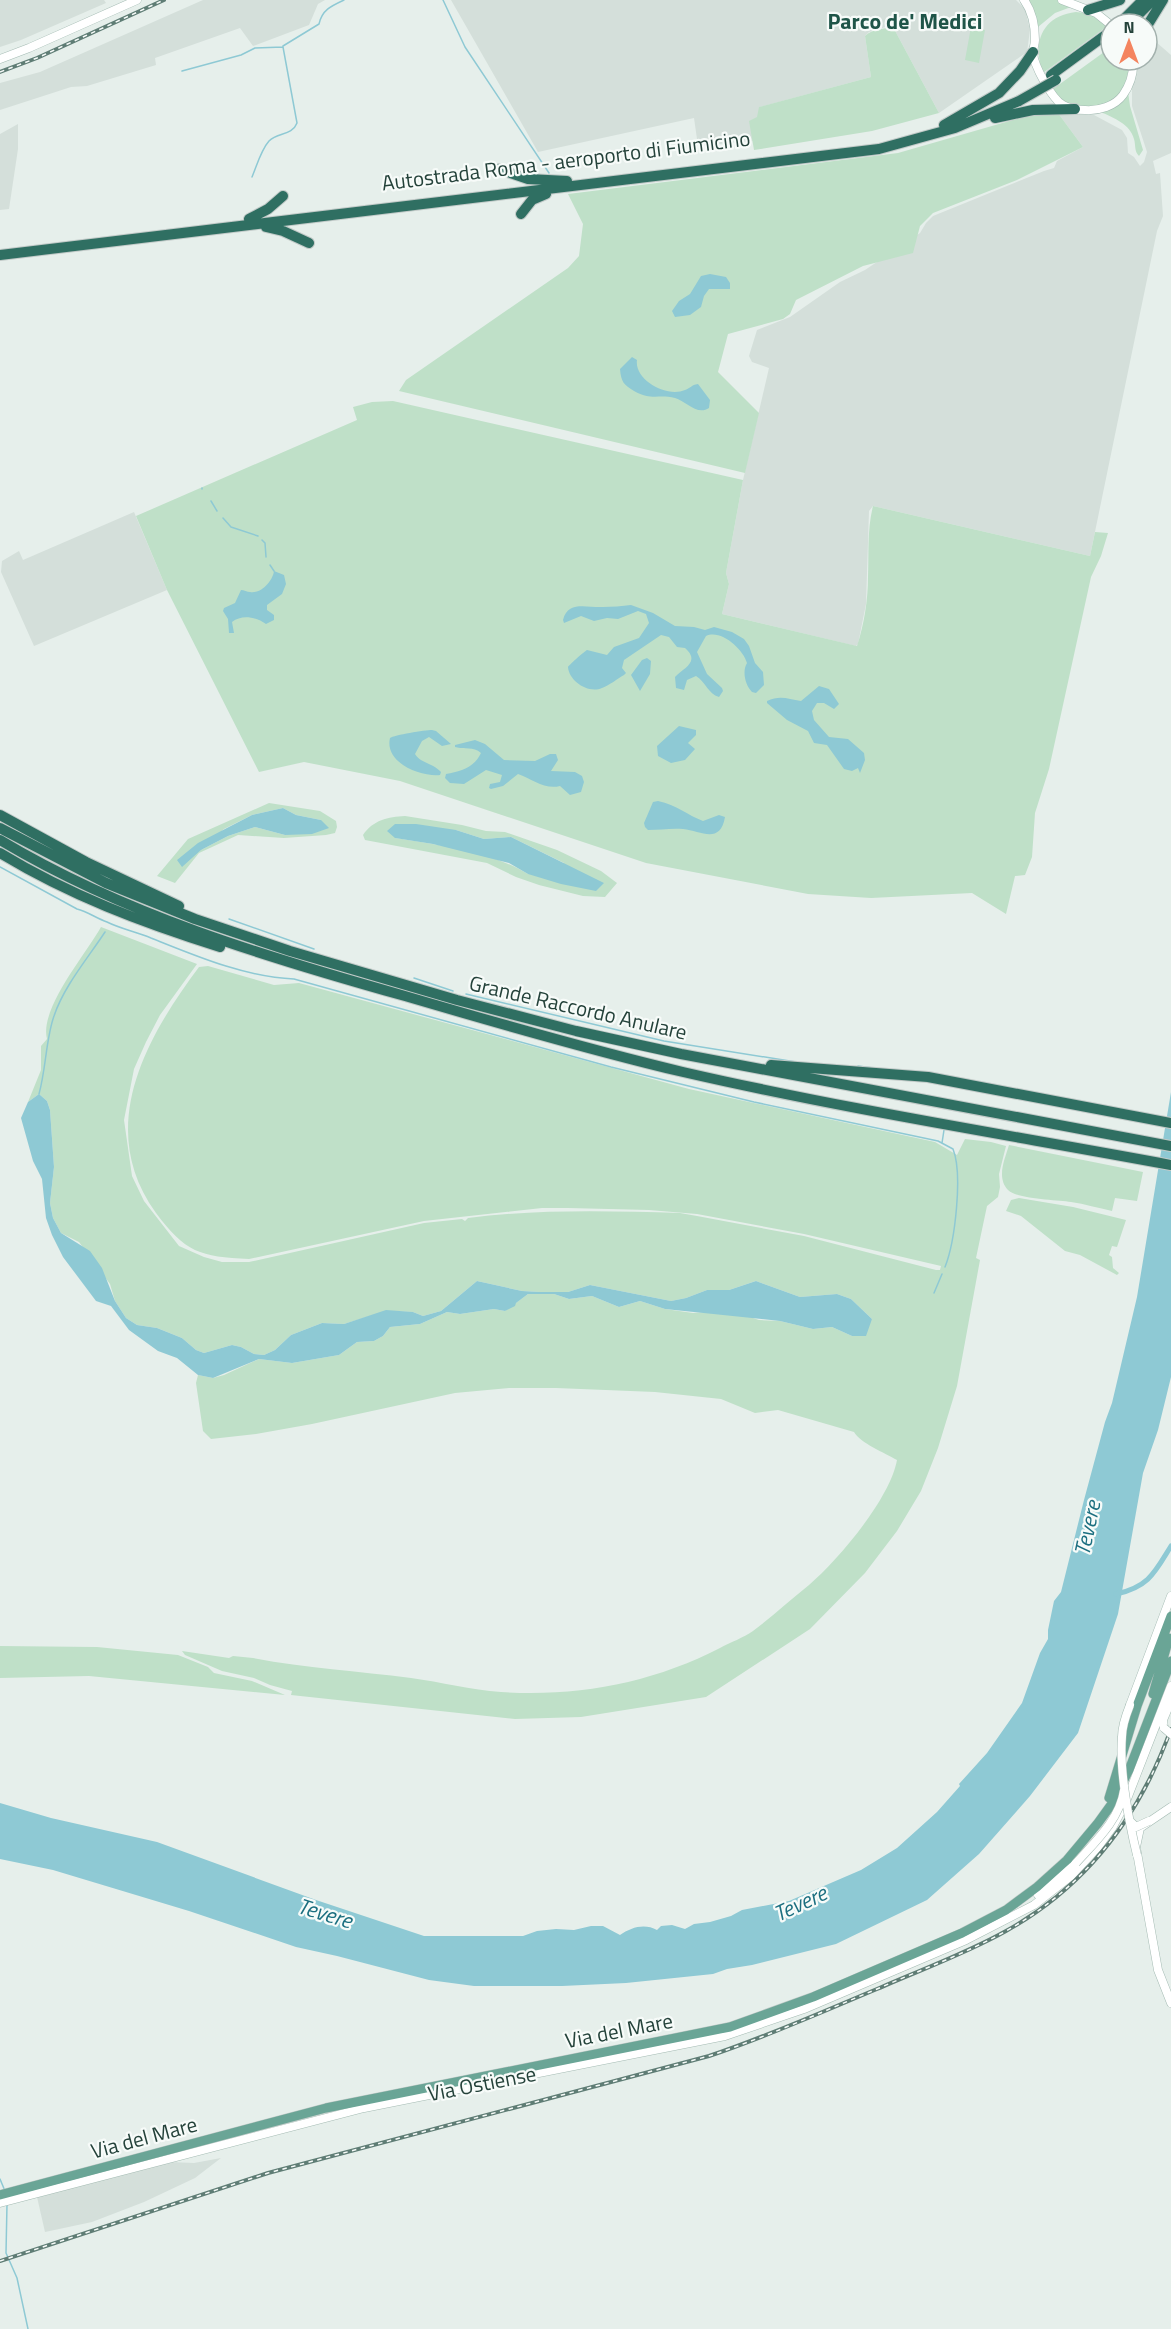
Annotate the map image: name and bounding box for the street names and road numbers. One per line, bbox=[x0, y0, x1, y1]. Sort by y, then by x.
street label: Autostrada Roma - aeroporto di Fiumicino bbox=[380, 122, 752, 198]
street label: Grande Raccordo Anulare bbox=[466, 966, 690, 1048]
street label: Via del Mare bbox=[562, 2004, 675, 2056]
street label: Via Ostiense bbox=[425, 2057, 539, 2109]
street label: Via del Mare bbox=[87, 2107, 201, 2167]

